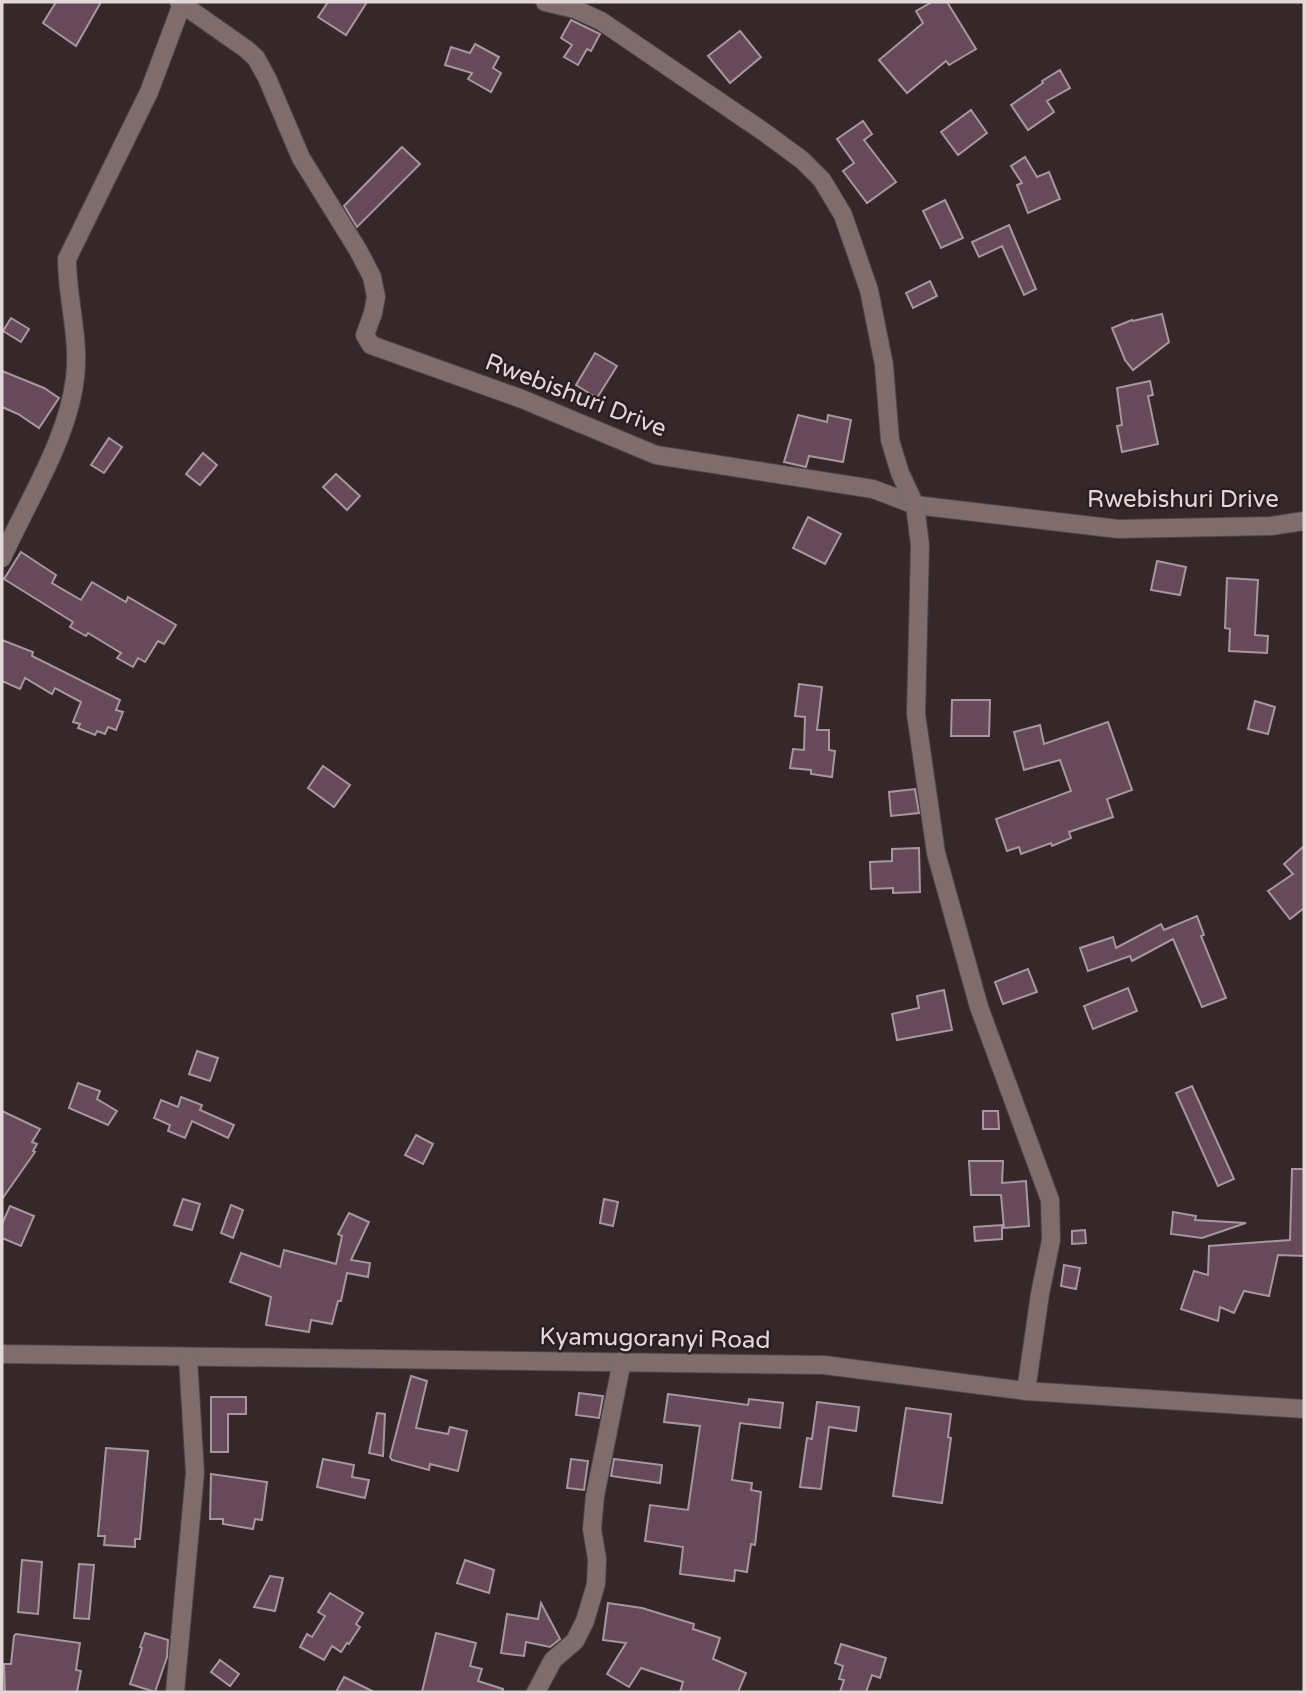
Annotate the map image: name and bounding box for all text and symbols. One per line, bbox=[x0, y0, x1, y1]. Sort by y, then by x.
street label: Rwebishuri Drive bbox=[481, 348, 671, 443]
street label: Rwebishuri Drive bbox=[1087, 485, 1279, 514]
street label: Kyamugoranyi Road bbox=[539, 1322, 771, 1355]

